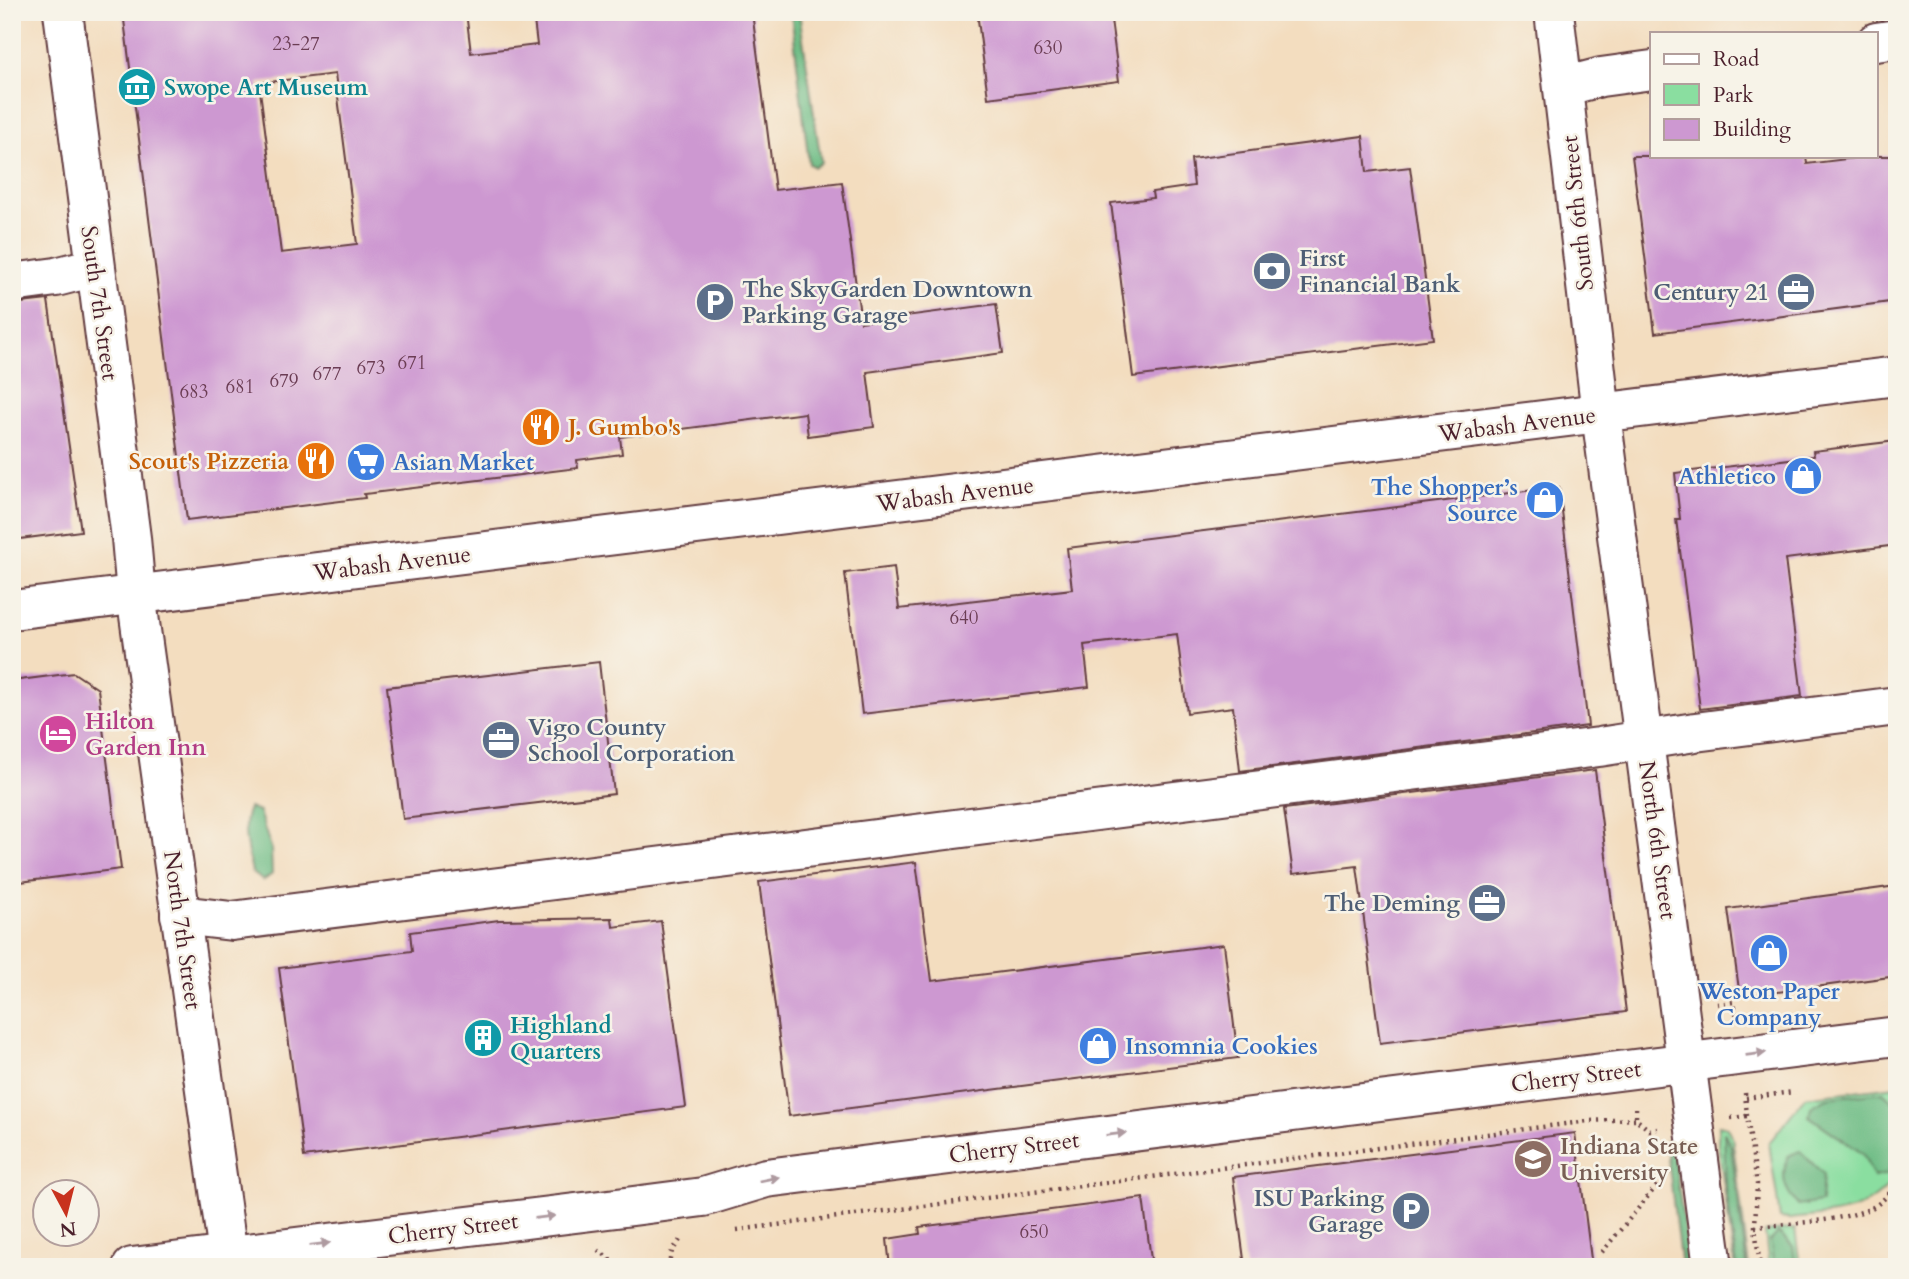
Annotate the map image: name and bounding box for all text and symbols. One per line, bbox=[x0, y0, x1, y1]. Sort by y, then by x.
house number: 23-27 bbox=[272, 31, 320, 57]
legend bbox=[1650, 32, 1878, 158]
house number: 630 bbox=[1033, 35, 1063, 61]
text: Road bbox=[1713, 45, 1759, 74]
museum icon: Swope Art Museum bbox=[116, 66, 158, 108]
place label: Swope Art Museum bbox=[164, 72, 369, 103]
text: Park bbox=[1713, 81, 1754, 110]
text: Building bbox=[1713, 115, 1791, 144]
street label: South 6th Street bbox=[1554, 134, 1601, 292]
street label: South 7th Street bbox=[73, 224, 126, 382]
place label: First Financial Bank bbox=[1299, 243, 1461, 300]
bank icon: First Financial Bank bbox=[1251, 250, 1293, 292]
office icon: Century 21 bbox=[1775, 271, 1817, 313]
place label: The SkyGarden Downtown Parking Garage bbox=[742, 274, 1033, 331]
place label: Century 21 bbox=[1653, 277, 1769, 308]
parking icon: The SkyGarden Downtown Parking Garage bbox=[694, 281, 736, 323]
house number: 671 bbox=[397, 350, 427, 376]
house number: 673 bbox=[356, 355, 386, 381]
house number: 677 bbox=[312, 361, 342, 387]
house number: 679 bbox=[269, 368, 299, 394]
house number: 681 bbox=[225, 374, 255, 400]
house number: 683 bbox=[179, 379, 209, 405]
street label: Wabash Avenue bbox=[1435, 399, 1598, 450]
restaurant icon: J. Gumbo's bbox=[520, 406, 562, 448]
place label: J. Gumbo's bbox=[565, 412, 681, 443]
restaurant icon: Scout's Pizzeria bbox=[295, 440, 337, 482]
supermarket icon: Asian Market bbox=[345, 441, 387, 483]
place label: Scout's Pizzeria bbox=[129, 446, 290, 477]
place label: Asian Market bbox=[393, 447, 534, 478]
shop icon: Athletico bbox=[1782, 455, 1824, 497]
place label: Athletico bbox=[1678, 461, 1776, 492]
street label: Wabash Avenue bbox=[873, 469, 1036, 520]
place label: The Shopper’s Source bbox=[1371, 472, 1518, 529]
shop icon: The Shopper’s Source bbox=[1524, 479, 1566, 521]
street label: Wabash Avenue bbox=[310, 538, 473, 589]
house number: 640 bbox=[949, 605, 979, 631]
place label: Hilton Garden Inn bbox=[85, 706, 207, 763]
place label: Vigo County School Corporation bbox=[528, 712, 735, 769]
hotel icon: Hilton Garden Inn bbox=[37, 713, 79, 755]
office icon: Vigo County School Corporation bbox=[480, 719, 522, 761]
street label: North 6th Street bbox=[1631, 759, 1684, 921]
street label: North 7th Street bbox=[156, 849, 209, 1011]
office icon: The Deming bbox=[1466, 882, 1508, 924]
place label: The Deming bbox=[1324, 888, 1460, 919]
shop icon: Weston Paper Company bbox=[1748, 932, 1790, 974]
place label: Weston Paper Company bbox=[1697, 976, 1841, 1033]
place label: Highland Quarters bbox=[510, 1010, 612, 1067]
building icon: Highland Quarters bbox=[462, 1017, 504, 1059]
shop icon: Insomnia Cookies bbox=[1077, 1025, 1119, 1067]
place label: Insomnia Cookies bbox=[1125, 1031, 1318, 1062]
one-way arrow bbox=[1745, 1048, 1767, 1059]
street label: Cherry Street bbox=[1509, 1053, 1643, 1100]
street label: Cherry Street bbox=[947, 1124, 1081, 1171]
one-way arrow bbox=[1105, 1128, 1127, 1139]
place label: Indiana State University bbox=[1560, 1131, 1698, 1188]
school or university icon: Indiana State University bbox=[1512, 1138, 1554, 1180]
one-way arrow bbox=[758, 1173, 780, 1184]
north arrow bbox=[32, 1178, 102, 1248]
place label: ISU Parking Garage bbox=[1254, 1183, 1384, 1240]
parking icon: ISU Parking Garage bbox=[1390, 1190, 1432, 1232]
street label: Cherry Street bbox=[386, 1205, 520, 1252]
one-way arrow bbox=[535, 1211, 557, 1222]
text: N bbox=[58, 1215, 78, 1243]
house number: 650 bbox=[1019, 1219, 1049, 1245]
one-way arrow bbox=[309, 1238, 331, 1249]

